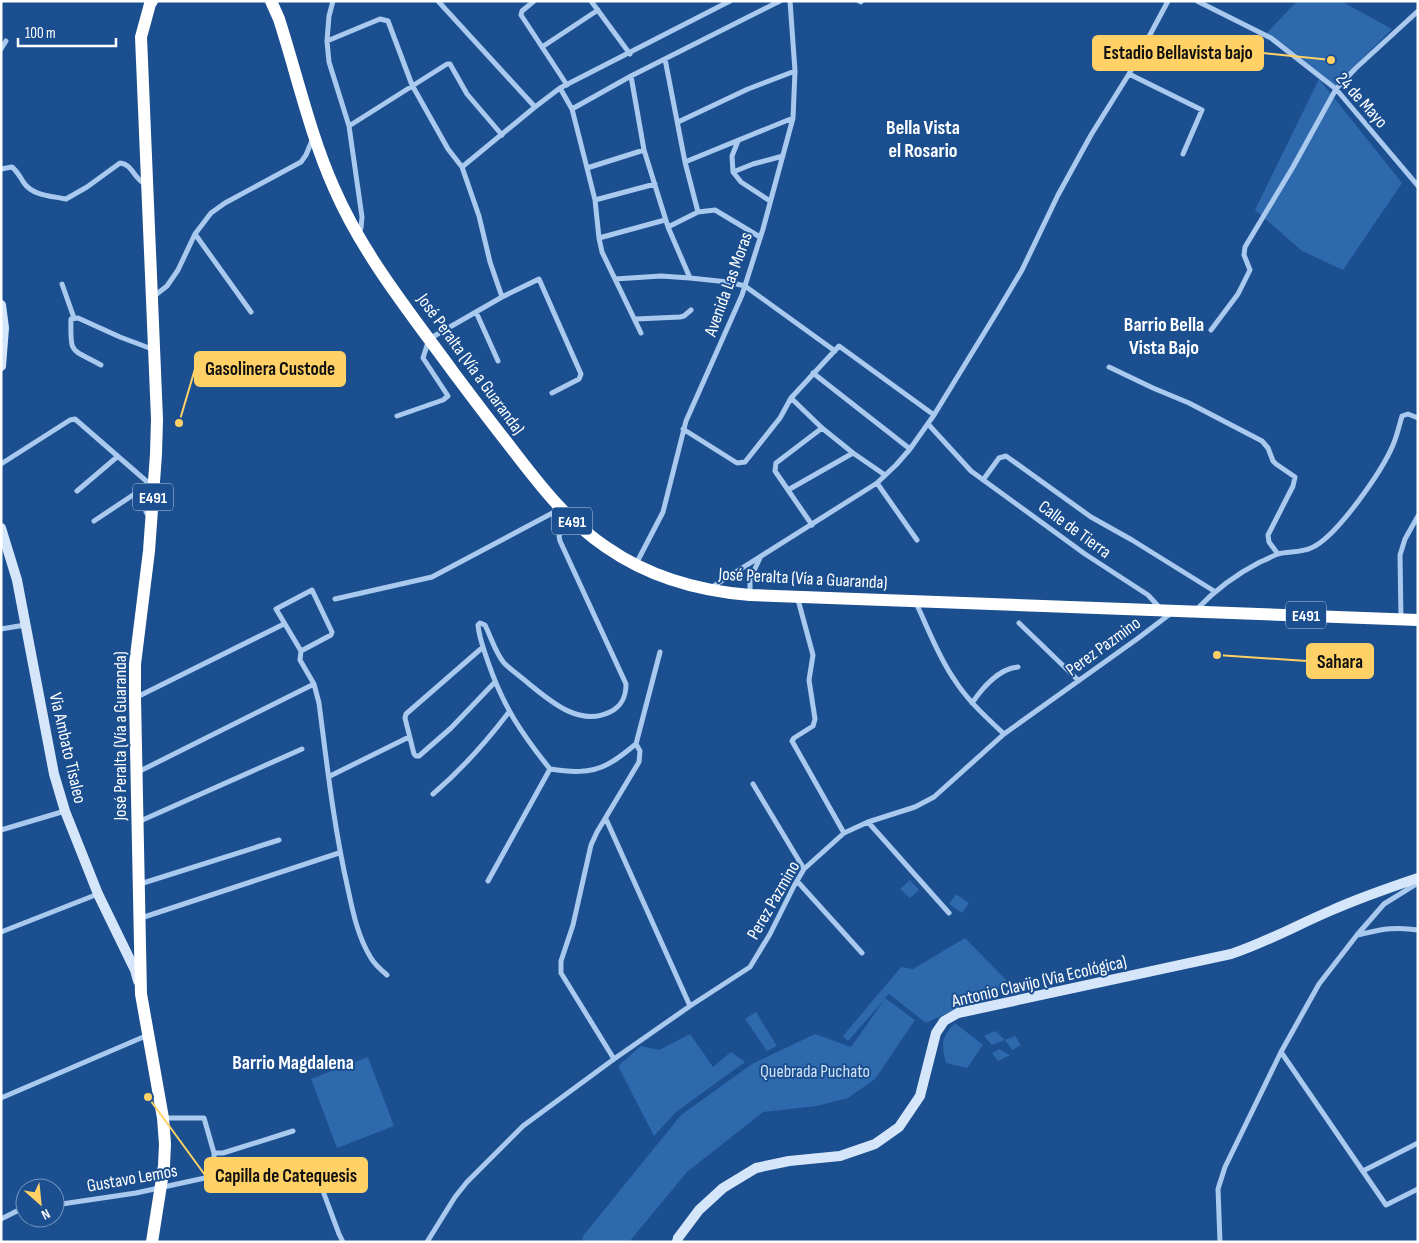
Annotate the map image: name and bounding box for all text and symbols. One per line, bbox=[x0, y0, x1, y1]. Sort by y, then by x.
scale bar bbox=[18, 15, 115, 47]
text: 100 m bbox=[25, 24, 56, 43]
callout: Estadio Bellavista bajo bbox=[1093, 36, 1263, 70]
text: Estadio Bellavista bajo bbox=[1103, 42, 1253, 65]
street label: 24 de Mayo bbox=[1331, 68, 1392, 132]
district label: Bella Vista el Rosario bbox=[886, 116, 960, 163]
street label: Avenida Las Moras bbox=[700, 229, 757, 340]
street label: José Peralta (Vía a Guaranda) bbox=[412, 289, 529, 439]
district label: Barrio Bella Vista Bajo bbox=[1124, 313, 1204, 360]
callout: Gasolinera Custode bbox=[195, 352, 345, 386]
text: Gasolinera Custode bbox=[205, 358, 335, 381]
road number: E491 bbox=[133, 484, 173, 511]
street label: Calle de Tierra bbox=[1034, 496, 1115, 563]
road number: E491 bbox=[552, 508, 592, 534]
street label: José Peralta (Vía a Guaranda) bbox=[717, 564, 888, 593]
road number: E491 bbox=[1286, 602, 1326, 628]
street label: Perez Pazmino bbox=[1062, 612, 1145, 680]
callout: Sahara bbox=[1307, 644, 1373, 678]
street label: José Peralta (Vía a Guaranda) bbox=[110, 651, 131, 822]
text: Sahara bbox=[1317, 651, 1363, 674]
street label: Via Ambato Tisaleo bbox=[45, 691, 90, 805]
street label: Perez Pazmino bbox=[743, 857, 804, 943]
street label: Antonio Clavijo (Via Ecológica) bbox=[949, 951, 1129, 1012]
district label: Barrio Magdalena bbox=[232, 1051, 354, 1075]
park label: Quebrada Puchato bbox=[760, 1061, 870, 1082]
callout: Capilla de Catequesis bbox=[205, 1158, 367, 1192]
street label: Gustavo Lemos bbox=[85, 1160, 179, 1197]
text: Capilla de Catequesis bbox=[215, 1165, 357, 1188]
north arrow bbox=[15, 1178, 65, 1228]
text: N bbox=[38, 1205, 53, 1223]

